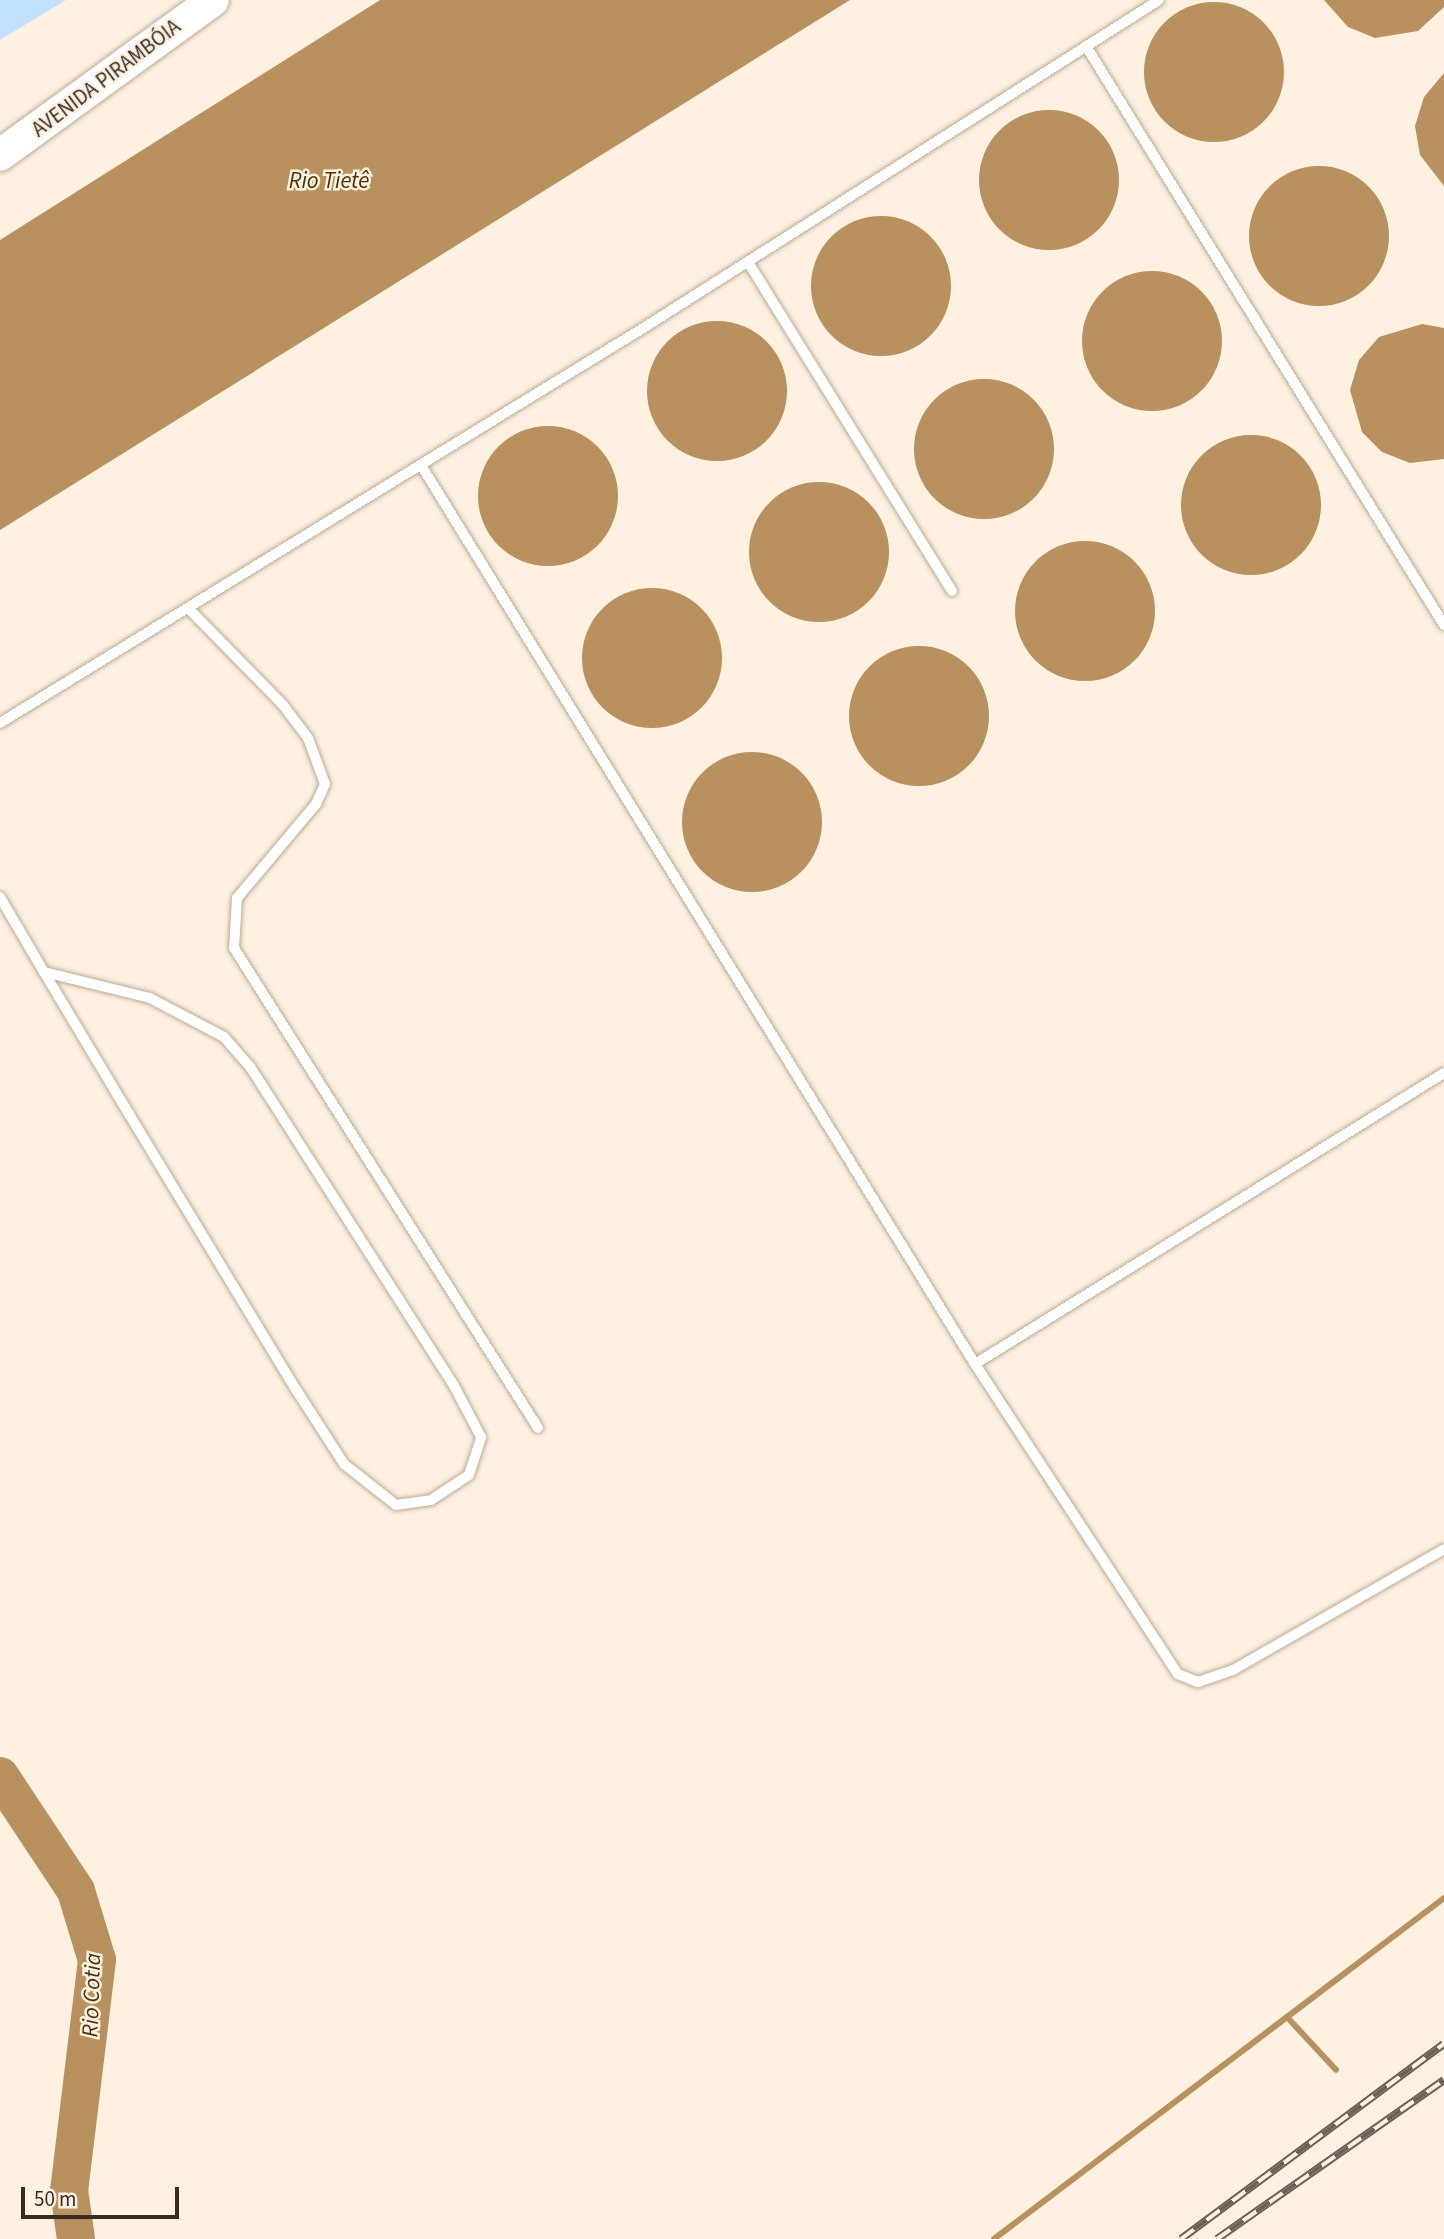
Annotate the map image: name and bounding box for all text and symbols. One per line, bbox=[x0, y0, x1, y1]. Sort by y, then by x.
street label: AVENIDA PIRAMBÓIA bbox=[27, 14, 185, 142]
water label: Rio Tietê bbox=[289, 167, 369, 195]
water label: Rio Cotia bbox=[77, 1952, 107, 2038]
scale bar bbox=[24, 2172, 182, 2216]
text: 50 m bbox=[34, 2184, 76, 2214]

